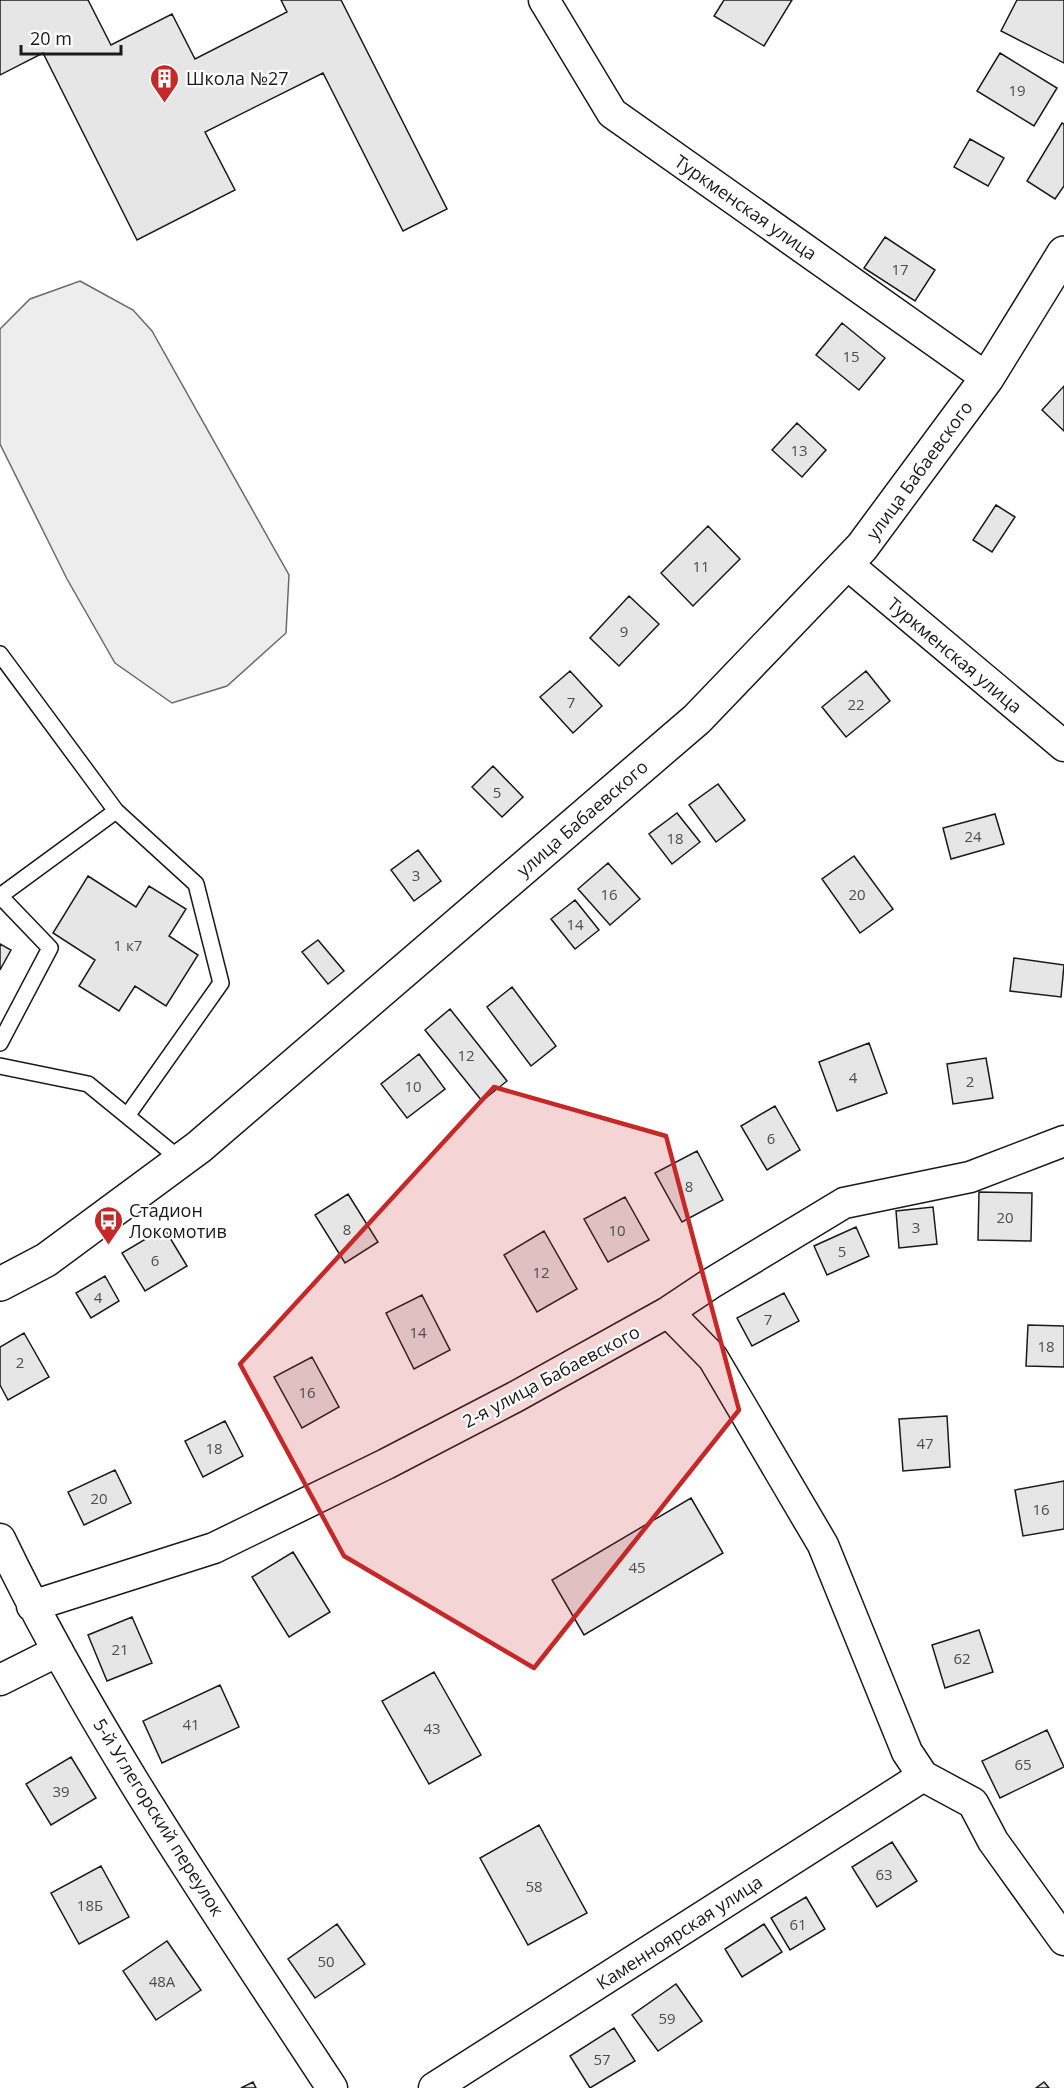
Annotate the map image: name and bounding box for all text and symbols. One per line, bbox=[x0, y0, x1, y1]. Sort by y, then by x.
scale bar bbox=[21, 18, 122, 56]
text: 20 m bbox=[30, 26, 72, 50]
building icon: Школа №27 bbox=[149, 62, 181, 104]
place label: Школа №27 bbox=[186, 66, 289, 90]
house number: 19 bbox=[1008, 80, 1026, 100]
street label: Туркменская улица bbox=[670, 149, 822, 265]
house number: 17 bbox=[891, 259, 909, 279]
house number: 15 bbox=[842, 346, 860, 366]
street label: улица Бабаевского bbox=[860, 396, 978, 544]
house number: 13 bbox=[790, 440, 808, 460]
house number: 11 bbox=[692, 556, 710, 576]
street label: Туркменская улица bbox=[883, 592, 1027, 718]
house number: 9 bbox=[620, 621, 628, 641]
house number: 7 bbox=[567, 692, 575, 712]
house number: 22 bbox=[847, 694, 865, 714]
street label: улица Бабаевского bbox=[511, 754, 653, 882]
house number: 5 bbox=[493, 782, 501, 802]
house number: 24 bbox=[964, 826, 982, 846]
house number: 18 bbox=[666, 828, 684, 848]
house number: 3 bbox=[412, 865, 420, 885]
house number: 16 bbox=[600, 884, 618, 904]
house number: 20 bbox=[848, 884, 866, 904]
house number: 14 bbox=[566, 914, 584, 934]
house number: 1 к7 bbox=[114, 935, 142, 955]
house number: 12 bbox=[457, 1045, 475, 1065]
house number: 4 bbox=[849, 1067, 858, 1087]
house number: 2 bbox=[966, 1071, 974, 1091]
house number: 10 bbox=[404, 1076, 422, 1096]
house number: 6 bbox=[767, 1128, 775, 1148]
house number: 8 bbox=[685, 1176, 693, 1196]
place label: Стадион Локомотив bbox=[129, 1198, 227, 1243]
bus stop icon: Стадион Локомотив bbox=[92, 1204, 124, 1246]
house number: 20 bbox=[996, 1207, 1014, 1227]
house number: 3 bbox=[912, 1217, 920, 1237]
house number: 8 bbox=[343, 1219, 351, 1239]
house number: 10 bbox=[608, 1220, 626, 1240]
house number: 5 bbox=[838, 1241, 846, 1261]
house number: 6 bbox=[151, 1250, 159, 1270]
house number: 12 bbox=[532, 1262, 550, 1282]
house number: 4 bbox=[94, 1287, 103, 1307]
house number: 7 bbox=[764, 1309, 772, 1329]
street label: 2-я улица Бабаевского bbox=[458, 1319, 644, 1433]
house number: 14 bbox=[409, 1322, 427, 1342]
house number: 18 bbox=[1037, 1336, 1055, 1356]
house number: 2 bbox=[16, 1352, 24, 1372]
house number: 16 bbox=[298, 1382, 316, 1402]
house number: 47 bbox=[916, 1433, 934, 1453]
house number: 18 bbox=[205, 1438, 223, 1458]
house number: 20 bbox=[90, 1488, 108, 1508]
house number: 16 bbox=[1032, 1499, 1050, 1519]
house number: 45 bbox=[628, 1557, 646, 1577]
house number: 21 bbox=[111, 1639, 129, 1659]
house number: 62 bbox=[953, 1648, 971, 1668]
street label: 5-й Углегорский переулок bbox=[88, 1714, 230, 1921]
house number: 41 bbox=[182, 1714, 200, 1734]
house number: 43 bbox=[423, 1718, 441, 1738]
house number: 65 bbox=[1014, 1754, 1032, 1774]
house number: 39 bbox=[52, 1781, 70, 1801]
house number: 63 bbox=[875, 1864, 893, 1884]
street label: Каменноярская улица bbox=[591, 1869, 767, 1995]
house number: 58 bbox=[525, 1876, 543, 1896]
house number: 18Б bbox=[77, 1895, 103, 1915]
house number: 61 bbox=[789, 1914, 807, 1934]
house number: 50 bbox=[317, 1951, 335, 1971]
house number: 48А bbox=[149, 1971, 176, 1991]
house number: 59 bbox=[658, 2008, 676, 2028]
house number: 57 bbox=[593, 2049, 611, 2069]

